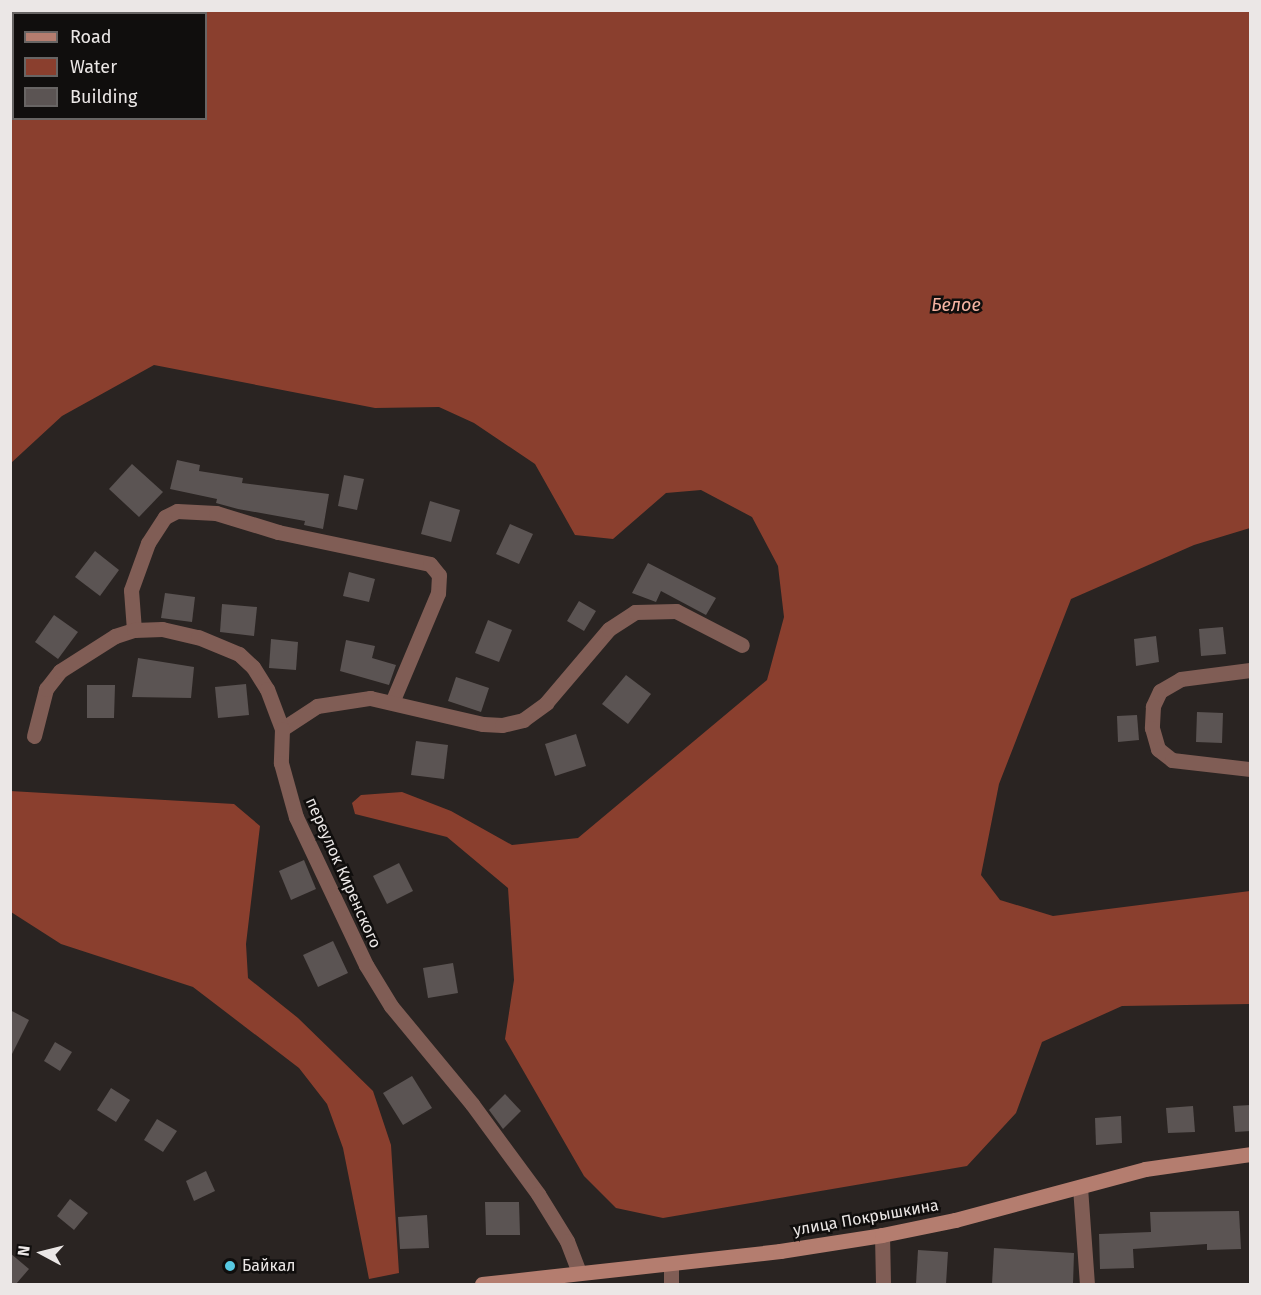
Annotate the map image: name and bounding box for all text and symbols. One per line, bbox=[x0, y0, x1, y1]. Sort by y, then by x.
legend bbox=[12, 12, 207, 120]
text: Road bbox=[70, 26, 112, 48]
text: Water bbox=[70, 56, 117, 78]
text: Building bbox=[70, 86, 137, 108]
water label: Белое bbox=[931, 294, 981, 316]
street label: переулок Киренского bbox=[301, 795, 385, 951]
street label: улица Покрышкина bbox=[792, 1196, 940, 1240]
north arrow bbox=[12, 1223, 72, 1283]
text: N bbox=[14, 1244, 34, 1257]
place label: Байкал bbox=[242, 1256, 296, 1276]
marker: Байкал bbox=[223, 1259, 237, 1273]

